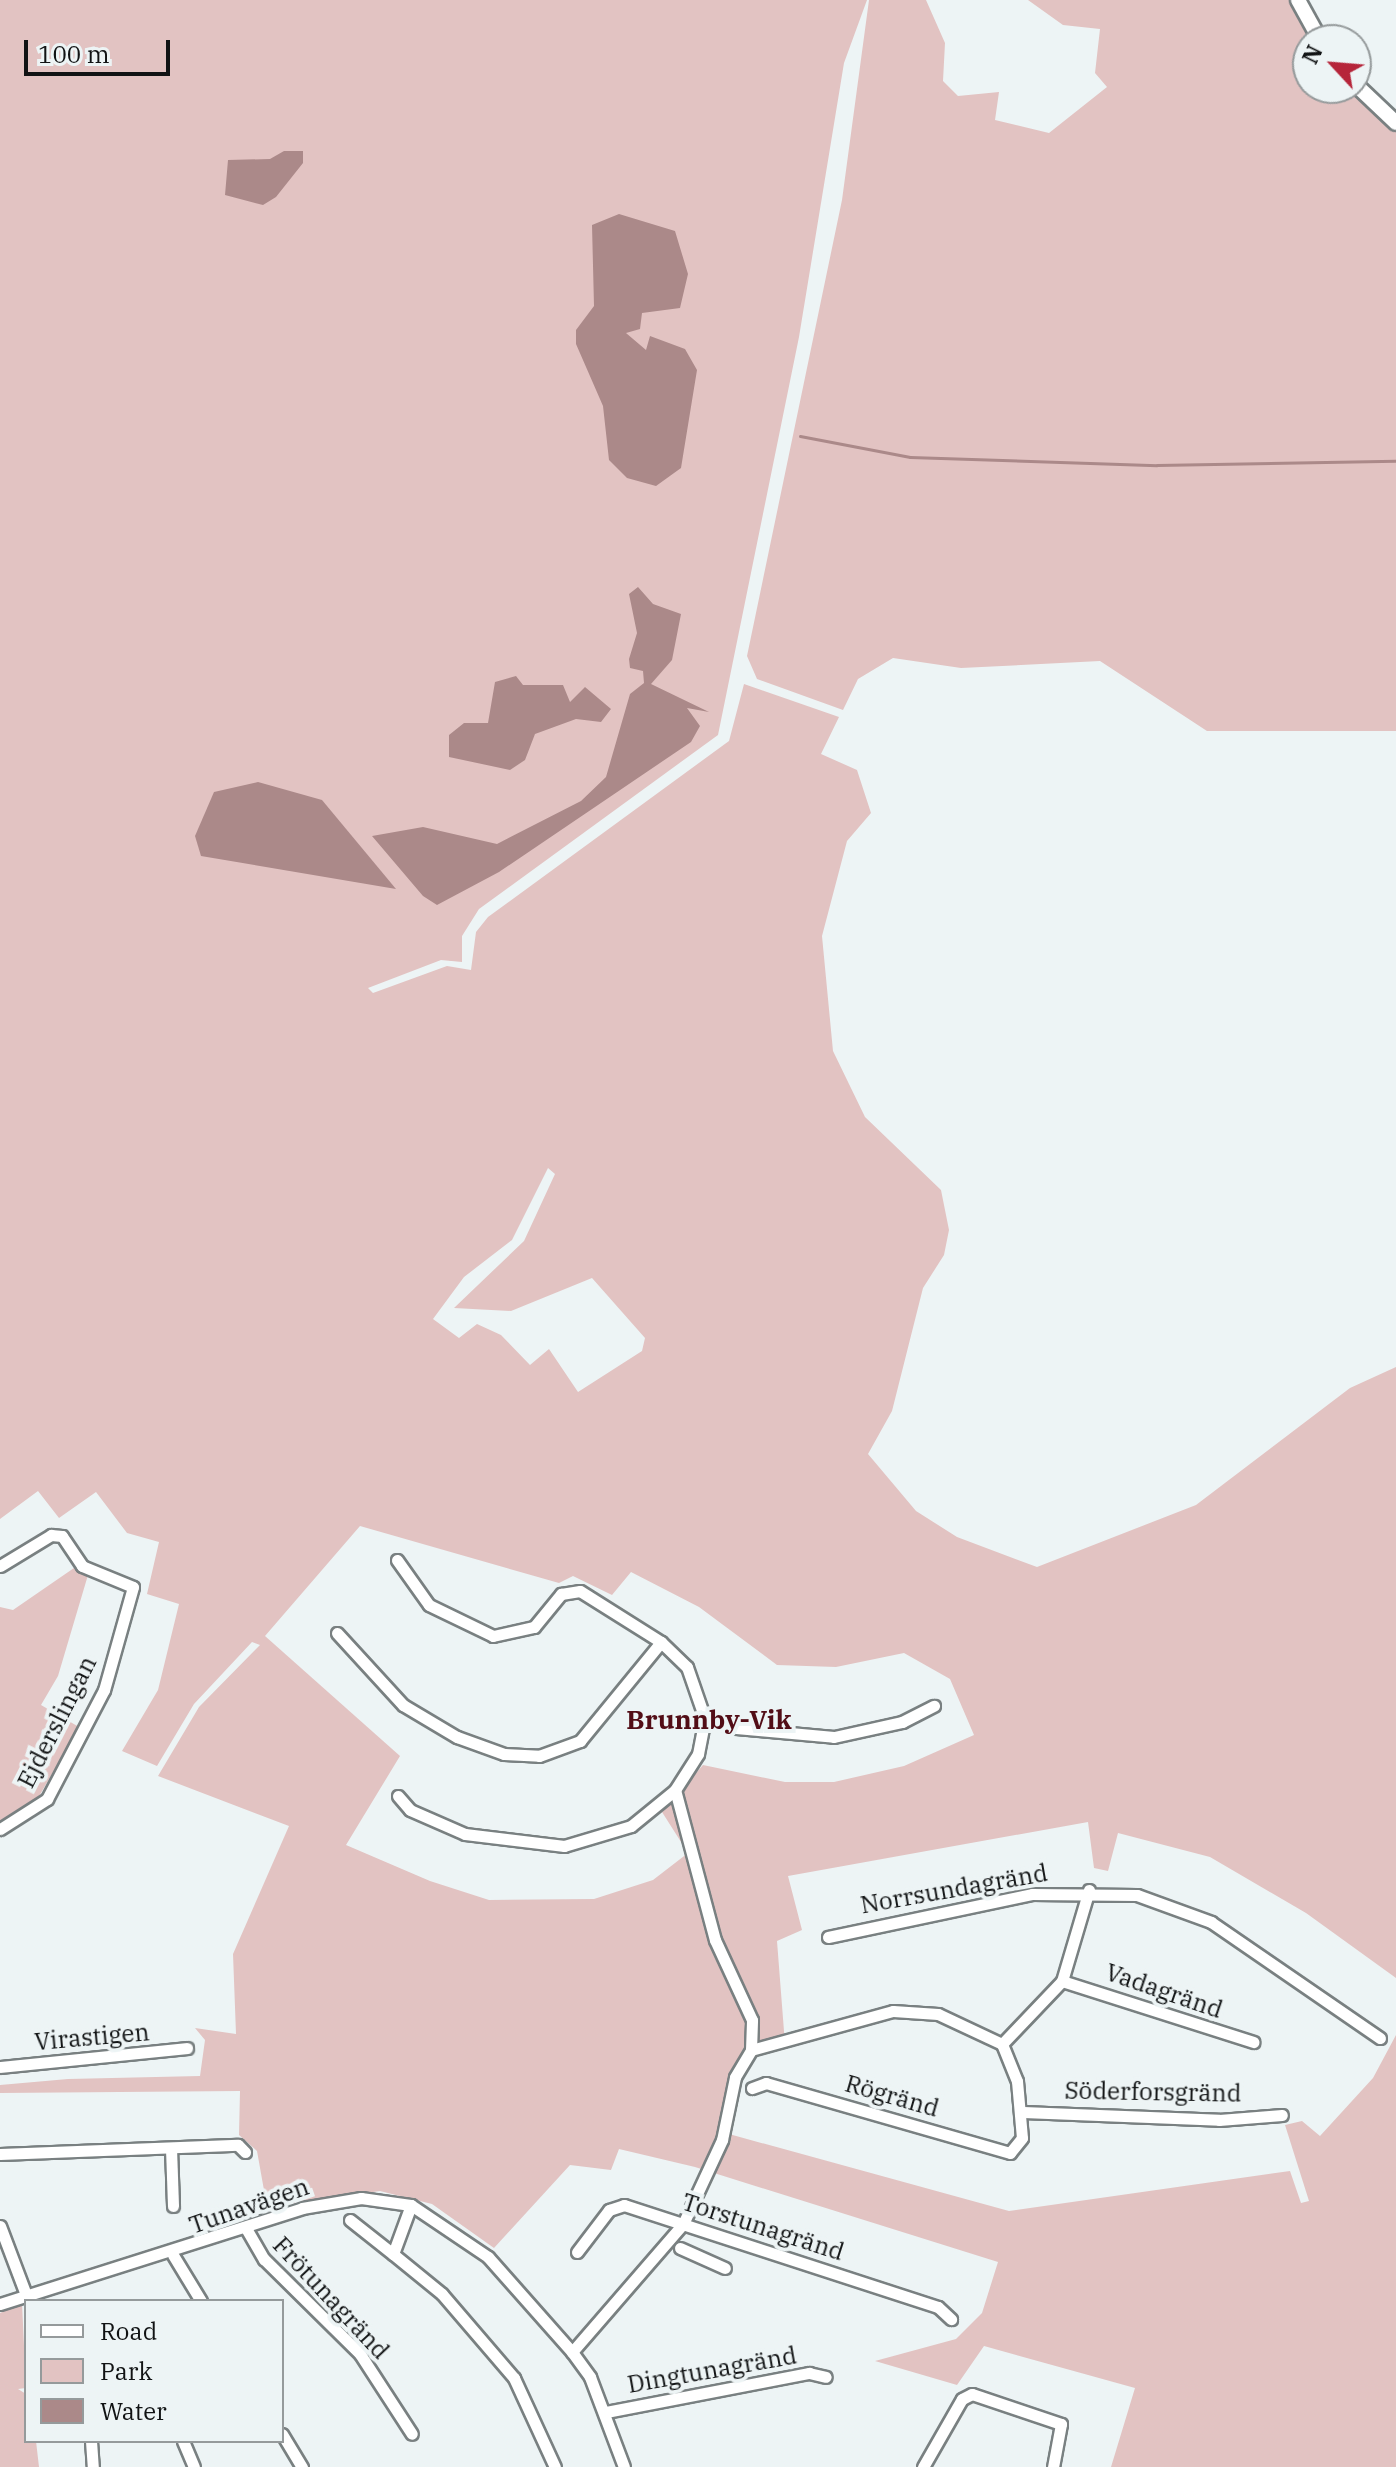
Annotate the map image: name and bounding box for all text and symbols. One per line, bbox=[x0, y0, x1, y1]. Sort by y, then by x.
scale bar bbox=[28, 24, 174, 74]
north arrow bbox=[1292, 24, 1372, 104]
text: 100 m bbox=[38, 38, 110, 70]
text: N bbox=[1295, 40, 1329, 68]
street label: Ejderslingan bbox=[11, 1651, 103, 1793]
district label: Brunnby-Vik bbox=[626, 1704, 792, 1736]
street label: Norrsundagränd bbox=[858, 1858, 1050, 1920]
street label: Vadagränd bbox=[1102, 1958, 1226, 2024]
street label: Virastigen bbox=[33, 2018, 151, 2056]
street label: Rögränd bbox=[842, 2069, 942, 2123]
street label: Söderforsgränd bbox=[1064, 2076, 1242, 2108]
street label: Tunavägen bbox=[185, 2172, 313, 2240]
street label: Torstunagränd bbox=[678, 2187, 848, 2267]
street label: Frötunagränd bbox=[267, 2231, 395, 2365]
legend bbox=[24, 2299, 284, 2443]
text: Road bbox=[100, 2315, 157, 2347]
street label: Dingtunagränd bbox=[625, 2341, 799, 2399]
text: Park bbox=[100, 2355, 152, 2387]
text: Water bbox=[100, 2395, 167, 2427]

